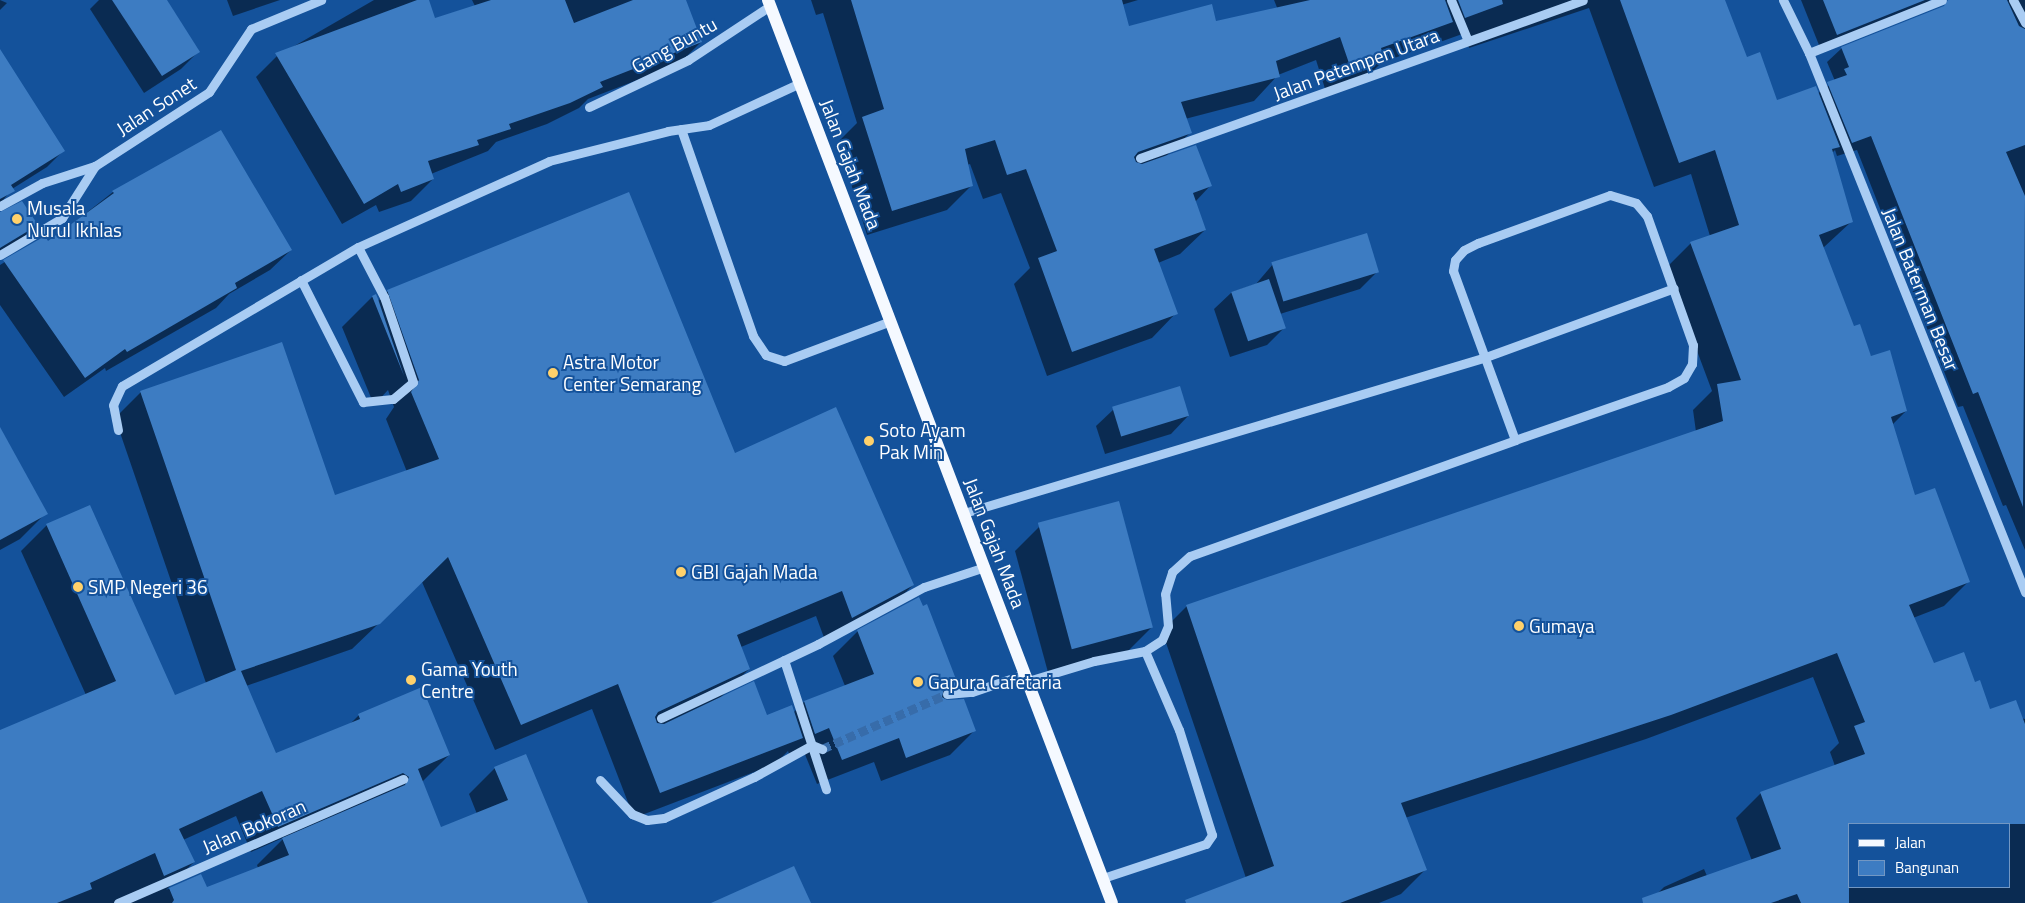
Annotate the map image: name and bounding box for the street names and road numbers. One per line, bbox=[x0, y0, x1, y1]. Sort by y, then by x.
street label: Gang Buntu bbox=[627, 12, 721, 78]
street label: Jalan Petempen Utara bbox=[1270, 23, 1442, 105]
street label: Jalan Sonet bbox=[112, 72, 200, 140]
street label: Jalan Gajah Mada bbox=[816, 96, 886, 232]
street label: Jalan Baterman Besar bbox=[1878, 204, 1964, 374]
street label: Jalan Gajah Mada bbox=[960, 475, 1030, 611]
street label: Jalan Bokoran bbox=[199, 794, 309, 858]

